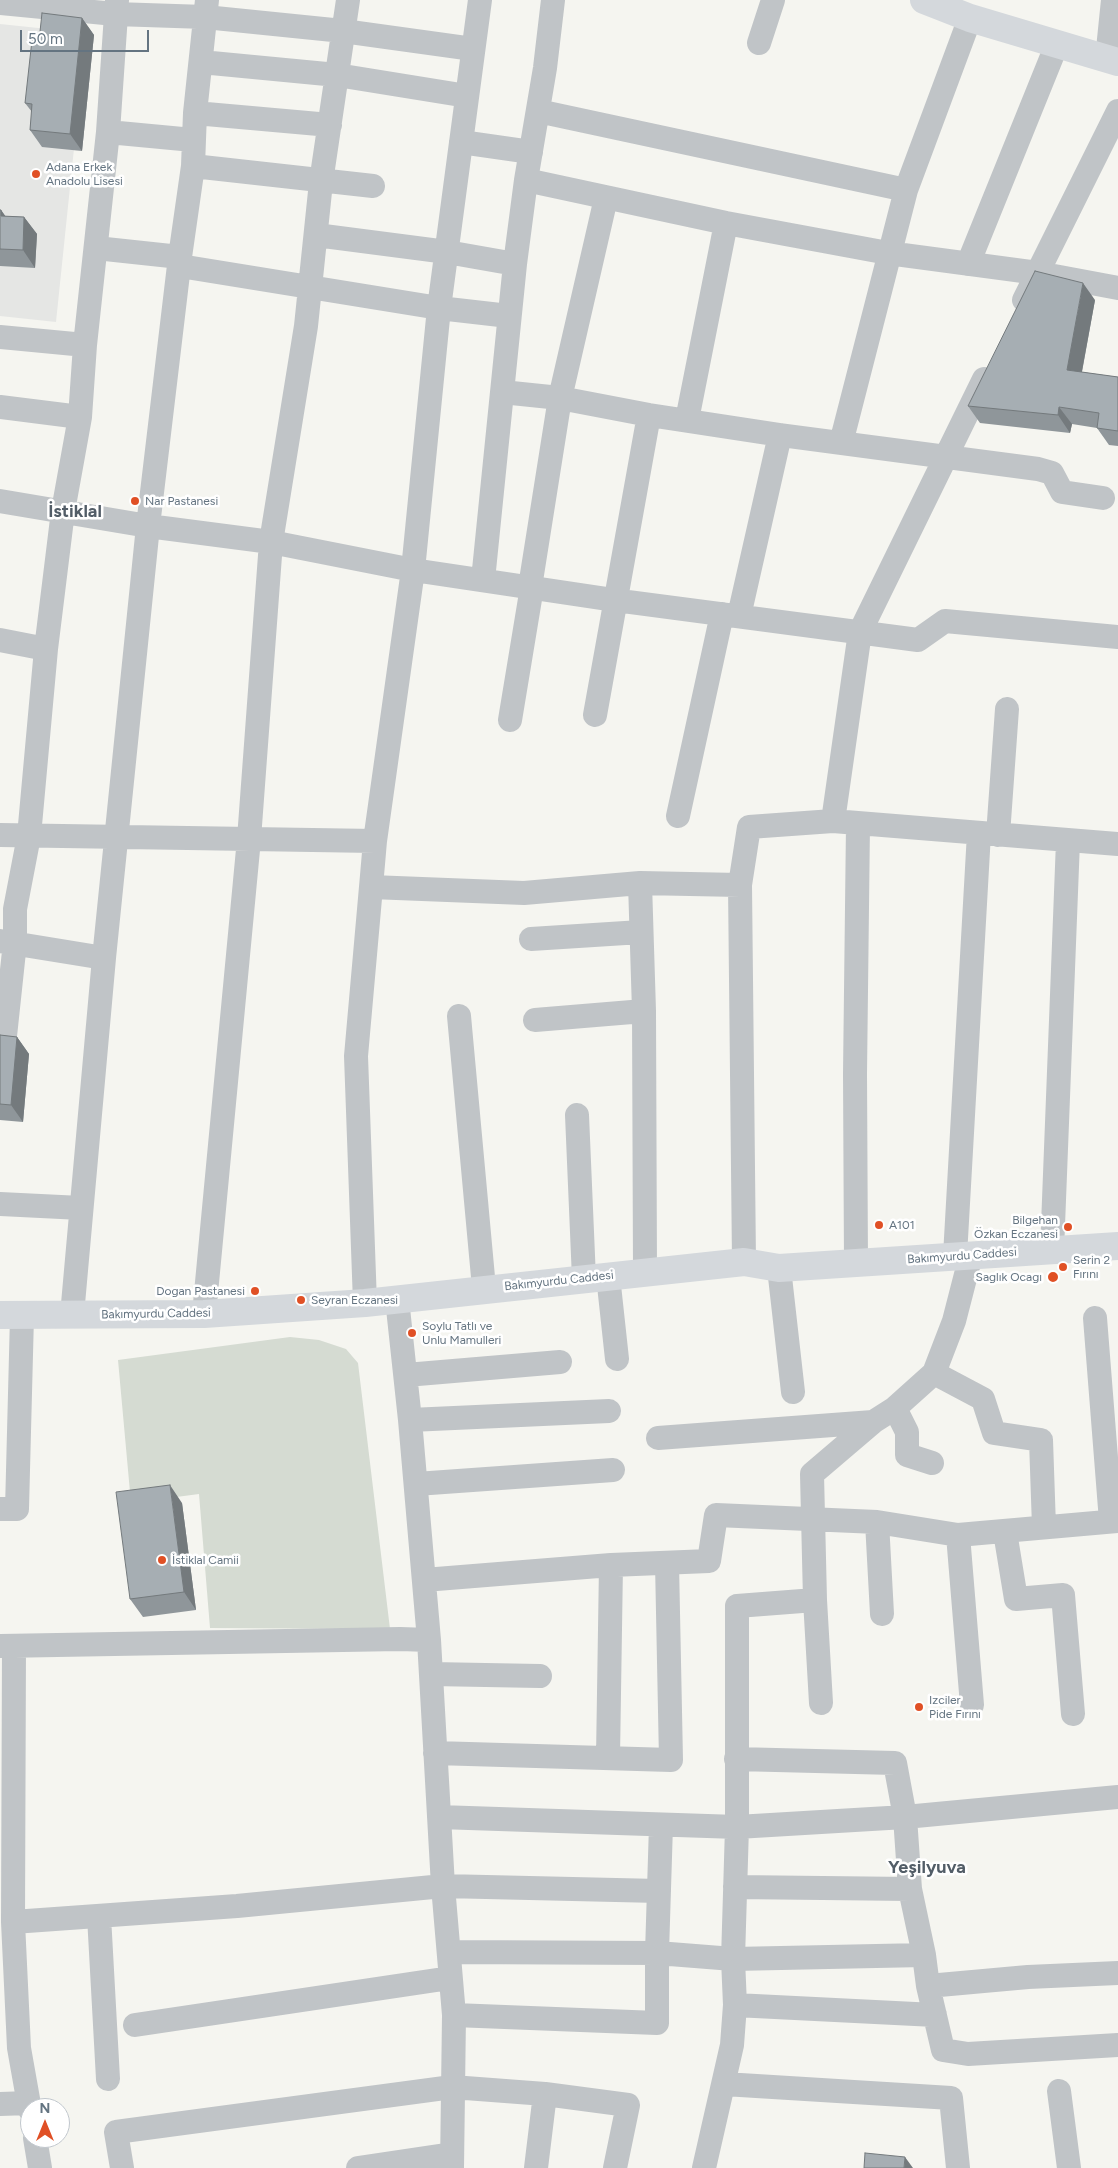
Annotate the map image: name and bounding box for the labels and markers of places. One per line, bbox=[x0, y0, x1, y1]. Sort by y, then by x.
place label: Adana Erkek Anadolu Lisesi bbox=[46, 160, 123, 188]
marker: Adana Erkek Anadolu Lisesi bbox=[30, 168, 42, 180]
place label: Nar Pastanesi bbox=[145, 494, 218, 508]
marker: Nar Pastanesi bbox=[129, 495, 141, 507]
place label: Bilgehan Özkan Eczanesi bbox=[974, 1213, 1058, 1241]
place label: A101 bbox=[889, 1218, 915, 1232]
marker: A101 bbox=[873, 1219, 885, 1231]
marker: Bilgehan Özkan Eczanesi bbox=[1062, 1221, 1074, 1233]
place label: Serin 2 Fırını bbox=[1073, 1253, 1110, 1281]
marker: Serin 2 Fırını bbox=[1057, 1261, 1069, 1273]
place label: Saglık Ocagı bbox=[976, 1270, 1042, 1284]
marker: Saglık Ocagı bbox=[1046, 1270, 1060, 1284]
place label: Dogan Pastanesi bbox=[156, 1284, 245, 1298]
marker: Dogan Pastanesi bbox=[249, 1285, 261, 1297]
place label: Seyran Eczanesi bbox=[311, 1293, 398, 1307]
marker: Seyran Eczanesi bbox=[295, 1294, 307, 1306]
place label: Soylu Tatlı ve Unlu Mamulleri bbox=[422, 1319, 501, 1347]
marker: Soylu Tatlı ve Unlu Mamulleri bbox=[406, 1327, 418, 1339]
place label: İstiklal Camii bbox=[172, 1553, 239, 1567]
marker: İstiklal Camii bbox=[156, 1554, 168, 1566]
place label: Izciler Pide Fırını bbox=[929, 1693, 981, 1721]
marker: Izciler Pide Fırını bbox=[913, 1701, 925, 1713]

